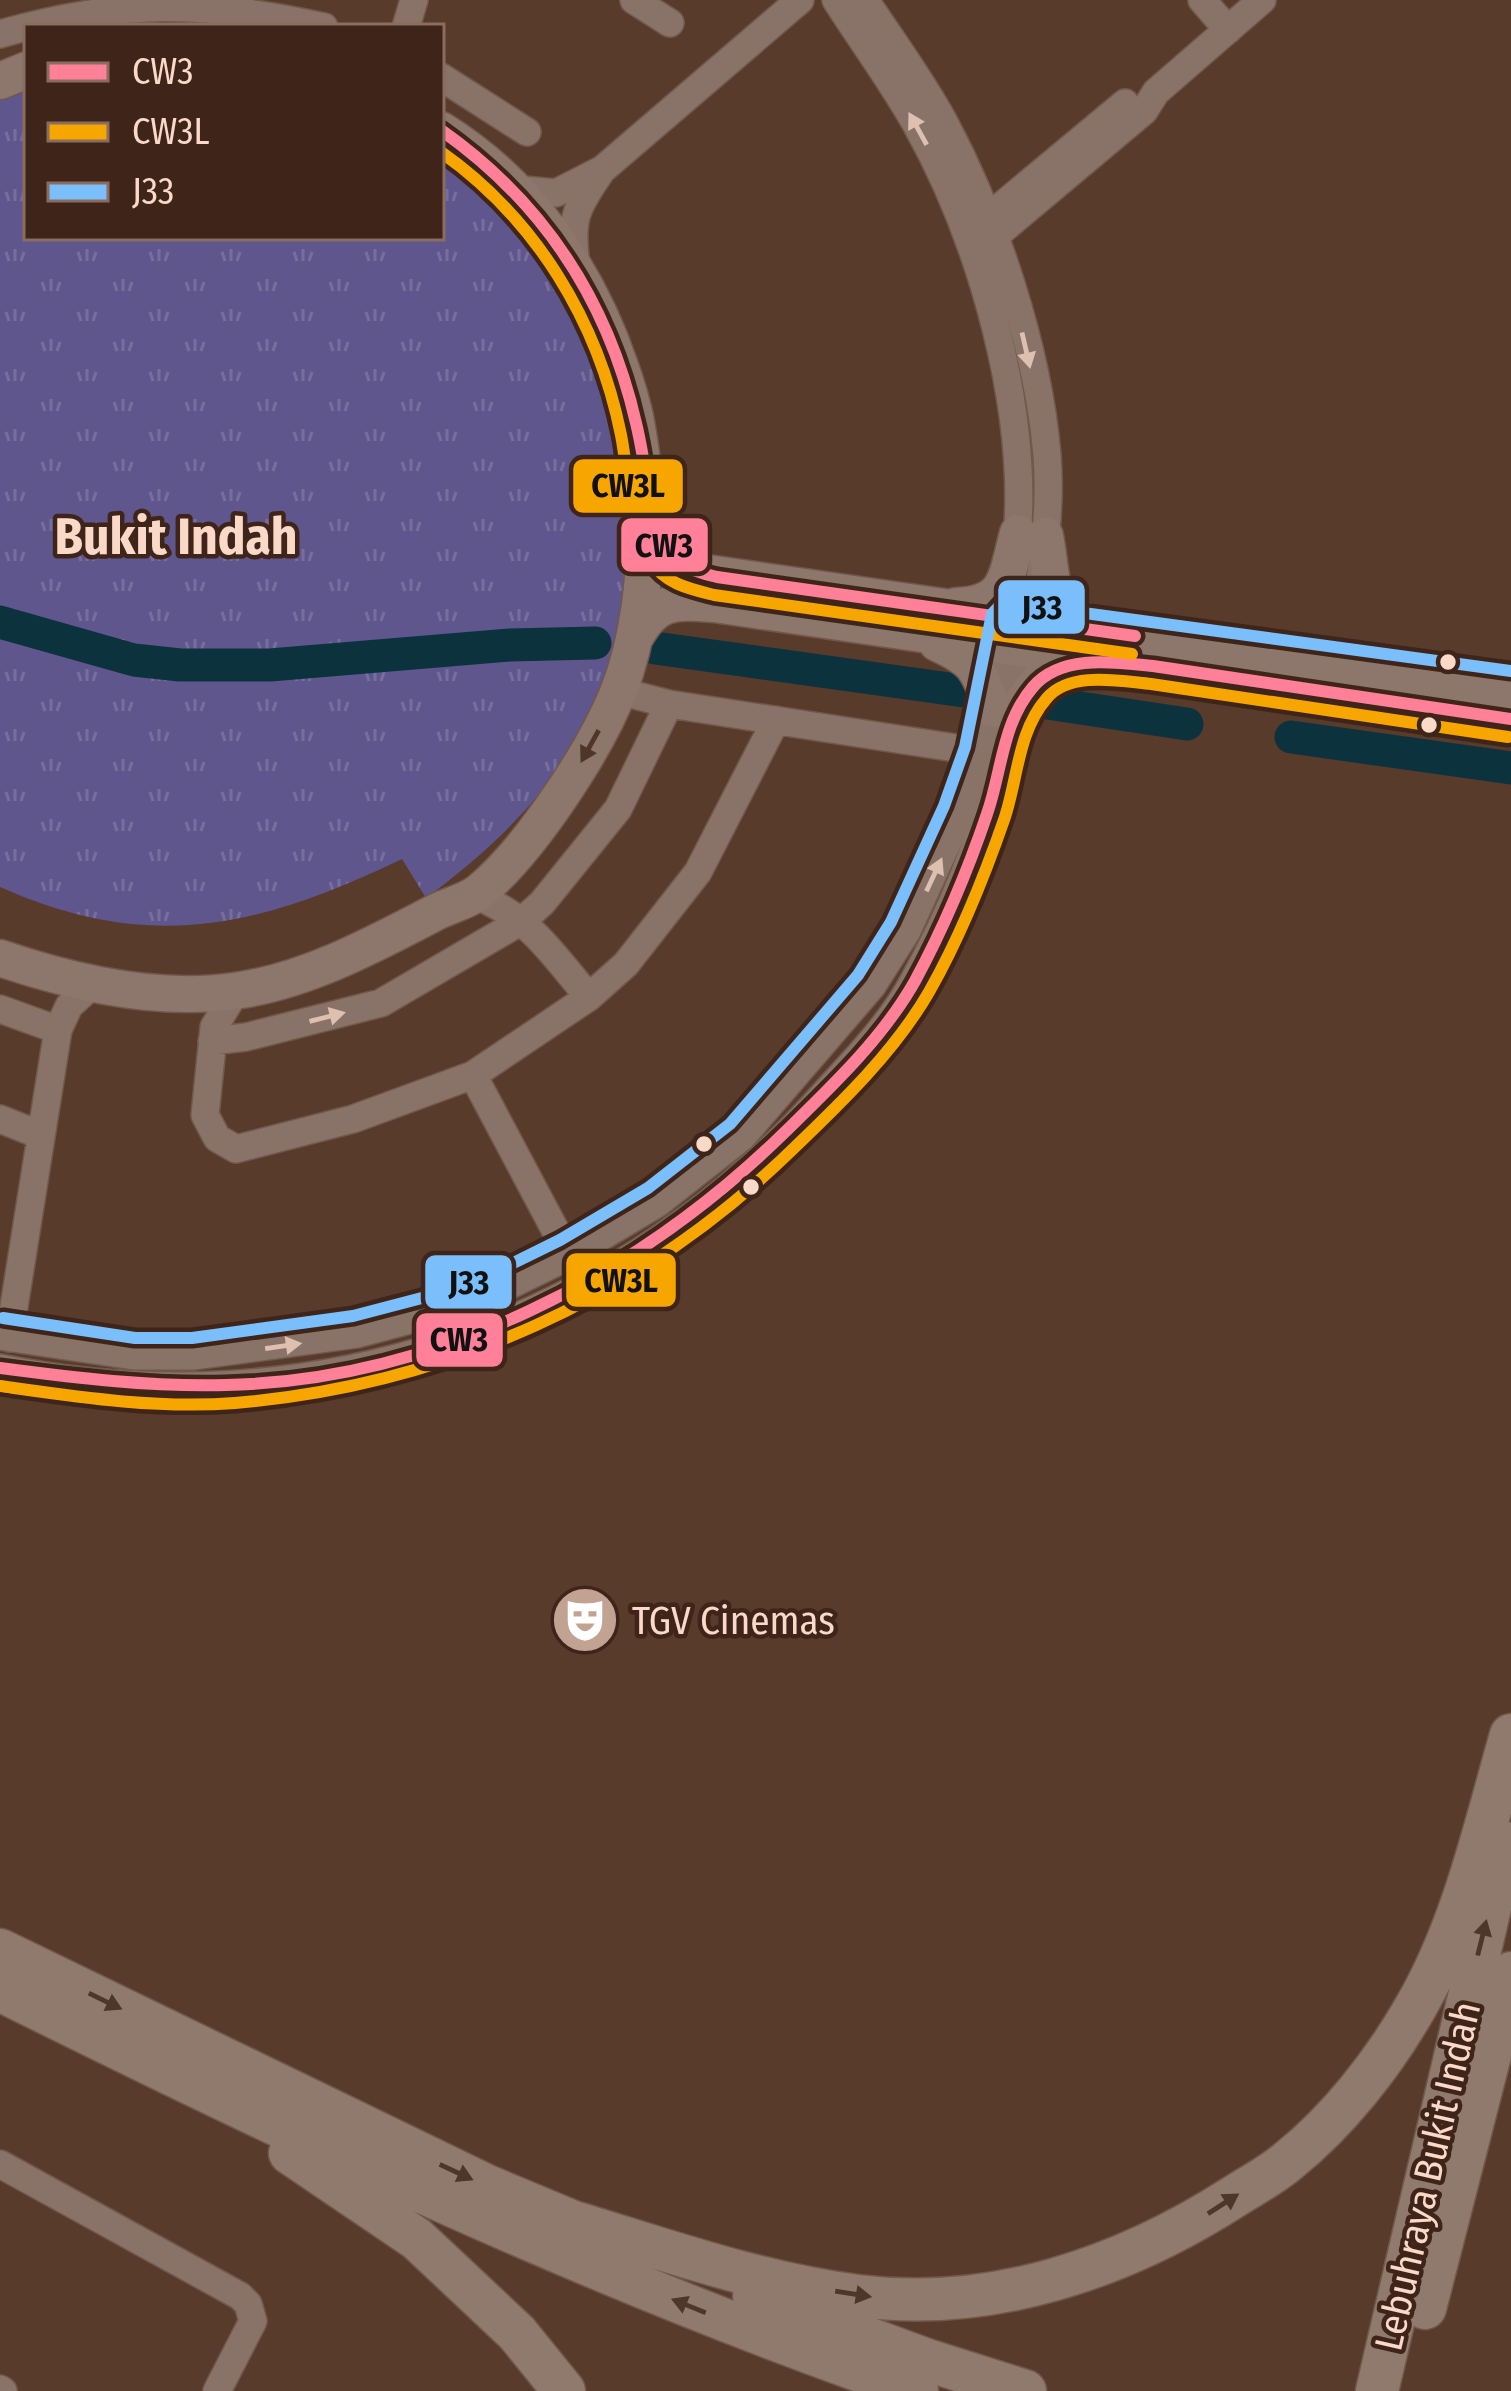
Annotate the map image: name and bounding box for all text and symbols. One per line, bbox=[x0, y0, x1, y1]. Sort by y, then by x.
legend bbox=[24, 24, 444, 240]
text: CW3 bbox=[132, 50, 194, 94]
text: CW3L bbox=[132, 110, 209, 154]
one-way arrow bbox=[908, 112, 929, 146]
text: J33 bbox=[132, 170, 174, 214]
one-way arrow bbox=[1017, 332, 1036, 369]
line badge: CW3L bbox=[571, 457, 685, 515]
text: CW3L bbox=[591, 466, 666, 506]
district label: Bukit Indah bbox=[54, 506, 298, 568]
line badge: CW3 bbox=[619, 516, 710, 574]
text: CW3 bbox=[635, 526, 693, 566]
line badge: J33 bbox=[996, 578, 1087, 636]
text: J33 bbox=[1021, 588, 1062, 628]
unlabelled marker bbox=[1437, 651, 1459, 673]
unlabelled marker bbox=[1418, 714, 1440, 736]
one-way arrow bbox=[580, 730, 601, 763]
one-way arrow bbox=[924, 857, 944, 892]
one-way arrow bbox=[308, 1006, 345, 1025]
unlabelled marker bbox=[693, 1133, 715, 1155]
unlabelled marker bbox=[740, 1176, 762, 1198]
line badge: CW3L bbox=[564, 1251, 678, 1309]
line badge: J33 bbox=[423, 1253, 514, 1311]
text: CW3L bbox=[584, 1261, 659, 1301]
text: J33 bbox=[448, 1263, 489, 1303]
line badge: CW3 bbox=[414, 1311, 505, 1369]
text: CW3 bbox=[430, 1320, 488, 1360]
one-way arrow bbox=[265, 1336, 302, 1355]
theatre icon: TGV Cinemas bbox=[550, 1585, 620, 1655]
place label: TGV Cinemas bbox=[632, 1598, 835, 1644]
one-way arrow bbox=[1473, 1919, 1492, 1956]
one-way arrow bbox=[88, 1991, 122, 2011]
street label: Lebuhraya Bukit Indah bbox=[1365, 1997, 1490, 2355]
one-way arrow bbox=[439, 2162, 474, 2182]
one-way arrow bbox=[1206, 2193, 1239, 2215]
one-way arrow bbox=[834, 2285, 872, 2304]
one-way arrow bbox=[671, 2296, 707, 2315]

